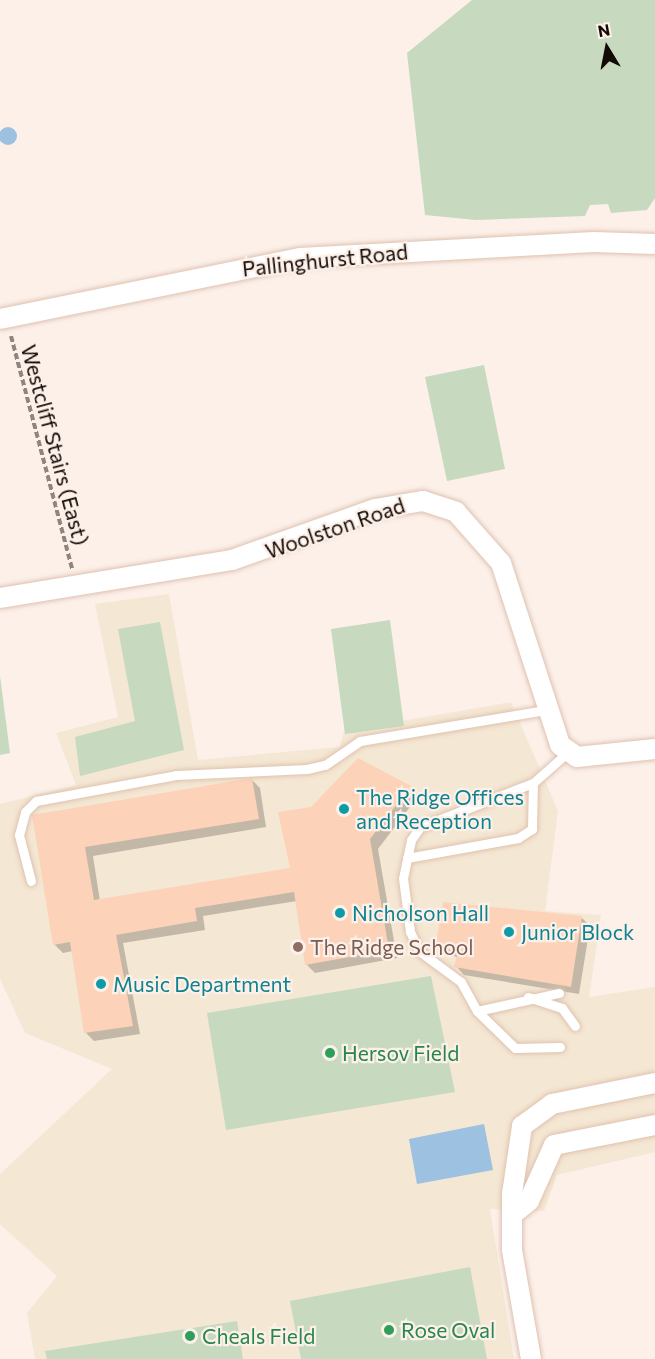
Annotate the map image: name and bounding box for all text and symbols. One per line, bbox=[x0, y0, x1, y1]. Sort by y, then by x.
north arrow bbox=[577, 18, 637, 78]
text: N bbox=[596, 19, 611, 40]
street label: Pallinghurst Road bbox=[241, 239, 409, 281]
street label: Westcliff Stairs (East) bbox=[16, 342, 94, 548]
street label: Woolston Road bbox=[262, 492, 408, 564]
place label: The Ridge Offices and Reception bbox=[356, 784, 524, 834]
marker: The Ridge Offices and Reception bbox=[337, 802, 351, 816]
place label: Nicholson Hall bbox=[352, 900, 489, 926]
marker: Nicholson Hall bbox=[333, 906, 347, 920]
place label: Junior Block bbox=[521, 919, 634, 945]
marker: Junior Block bbox=[502, 925, 516, 939]
place label: The Ridge School bbox=[310, 934, 474, 960]
marker: The Ridge School bbox=[291, 940, 305, 954]
place label: Music Department bbox=[113, 971, 291, 997]
marker: Music Department bbox=[94, 977, 108, 991]
place label: Hersov Field bbox=[342, 1040, 459, 1066]
marker: Hersov Field bbox=[323, 1046, 337, 1060]
place label: Rose Oval bbox=[401, 1317, 495, 1343]
place label: Cheals Field bbox=[202, 1323, 315, 1349]
marker: Rose Oval bbox=[382, 1323, 396, 1337]
marker: Cheals Field bbox=[183, 1329, 197, 1343]

